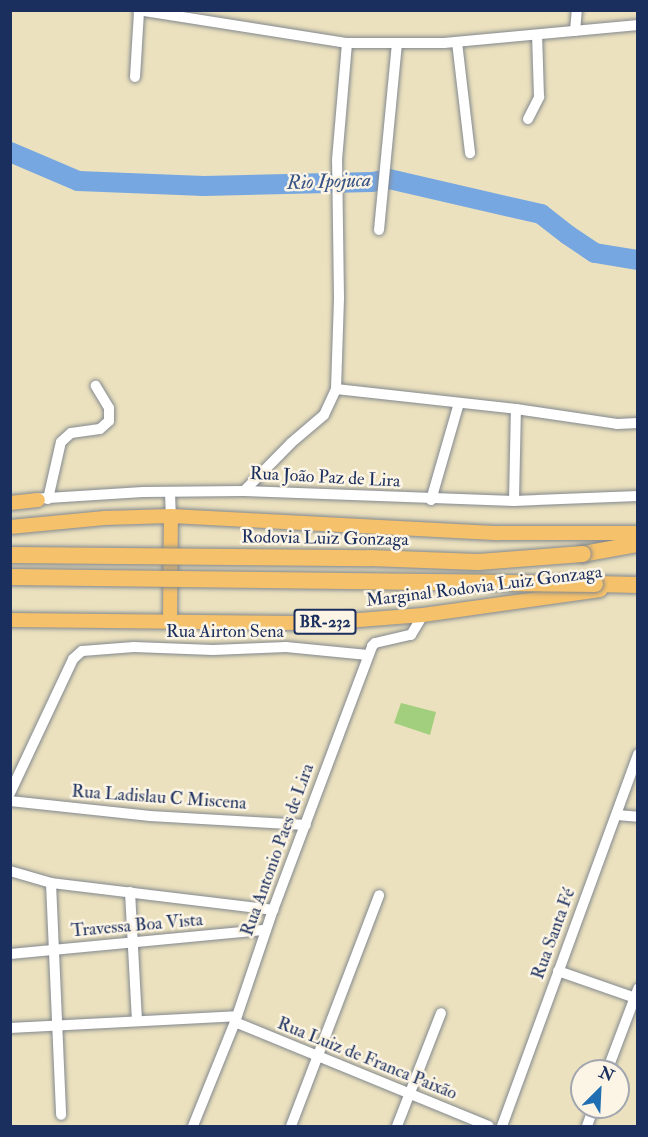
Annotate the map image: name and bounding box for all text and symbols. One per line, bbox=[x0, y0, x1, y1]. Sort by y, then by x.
water label: Rio Ipojuca bbox=[286, 168, 372, 194]
street label: Rua João Paz de Lira bbox=[249, 463, 401, 493]
street label: Rodovia Luiz Gonzaga bbox=[241, 527, 409, 551]
street label: Marginal Rodovia Luiz Gonzaga bbox=[365, 562, 603, 612]
road number: BR-232 bbox=[294, 609, 356, 635]
street label: Rua Airton Sena bbox=[166, 621, 284, 643]
street label: Rua Antonio Paes de Lira bbox=[237, 761, 319, 939]
street label: Rua Ladislau C Miscena bbox=[71, 781, 247, 815]
street label: Rua Santa Fé bbox=[528, 886, 580, 982]
street label: Travessa Boa Vista bbox=[70, 909, 204, 943]
street label: Rua Luiz de Franca Paixão bbox=[274, 1013, 460, 1105]
north arrow bbox=[570, 1059, 630, 1119]
text: N bbox=[596, 1062, 617, 1086]

